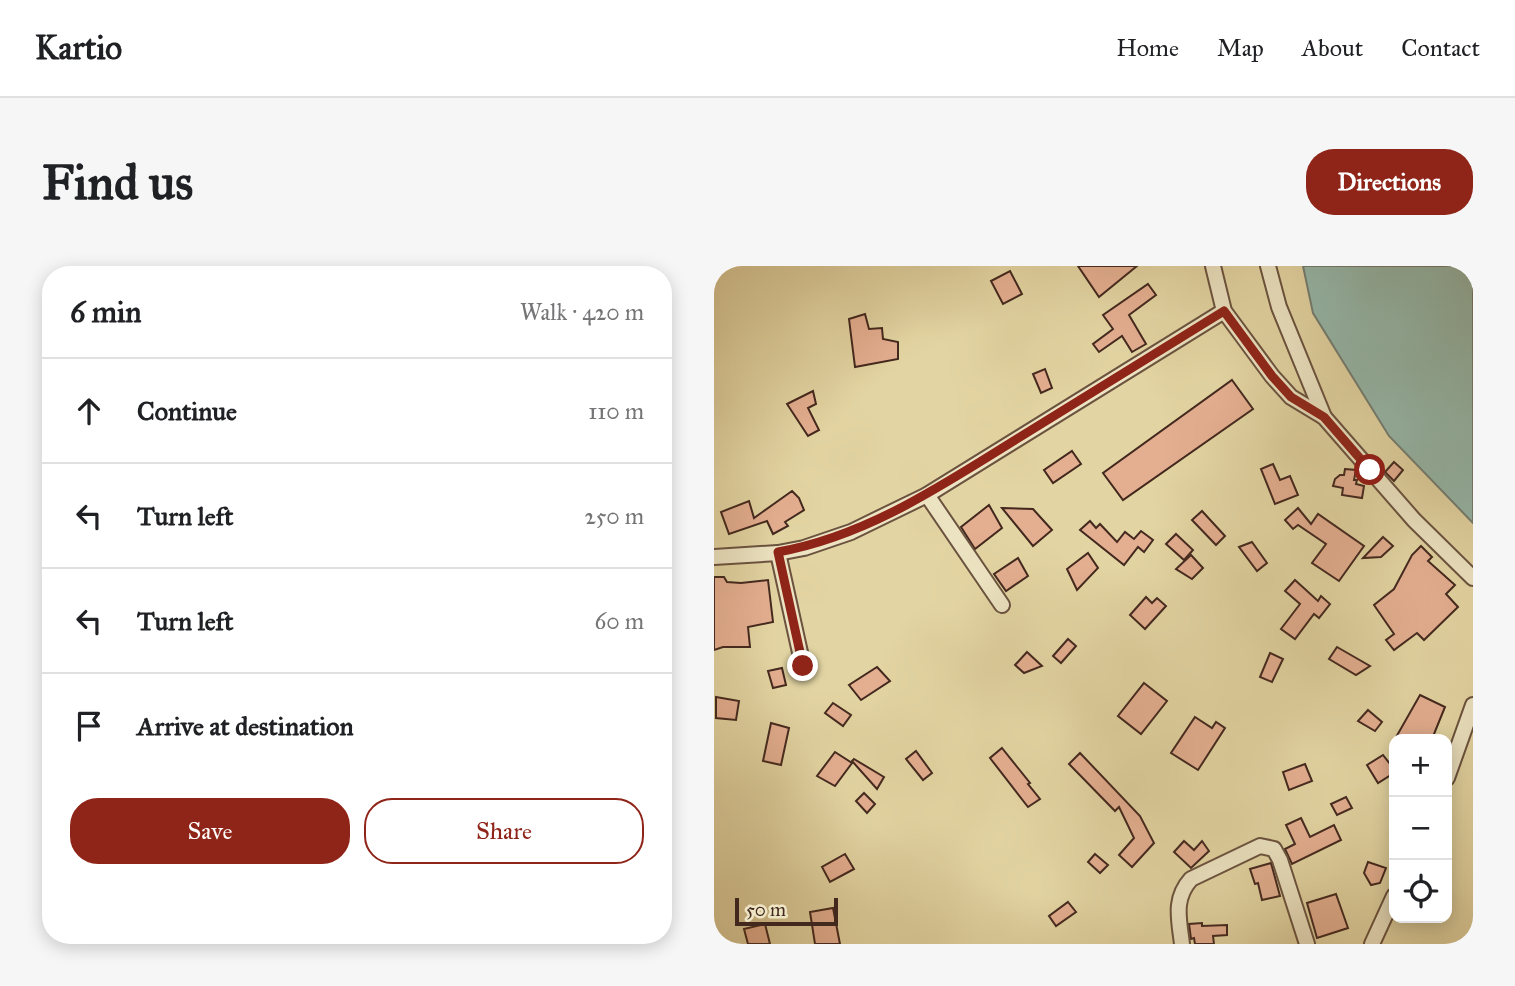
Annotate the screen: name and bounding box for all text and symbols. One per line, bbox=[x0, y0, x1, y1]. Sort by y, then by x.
text: Kartio bbox=[35, 28, 122, 68]
text: Home bbox=[1116, 33, 1179, 63]
text: Map bbox=[1217, 33, 1264, 63]
text: About bbox=[1302, 33, 1363, 63]
text: Contact bbox=[1401, 33, 1480, 63]
button: Directions bbox=[1306, 149, 1473, 215]
text: Find us bbox=[42, 153, 193, 212]
text: 6 min bbox=[70, 294, 142, 330]
text: Walk · 420 m bbox=[520, 298, 644, 326]
icon: ahead bbox=[70, 392, 108, 430]
text: Continue bbox=[137, 395, 237, 427]
text: 110 m bbox=[588, 397, 644, 425]
route start bbox=[1354, 454, 1385, 485]
icon: left bbox=[70, 497, 108, 535]
text: Turn left bbox=[137, 500, 233, 532]
text: 250 m bbox=[584, 502, 644, 530]
icon: left bbox=[70, 602, 108, 640]
text: Turn left bbox=[137, 605, 233, 637]
text: 60 m bbox=[595, 607, 644, 635]
route end bbox=[787, 650, 818, 681]
icon: arrive bbox=[70, 707, 108, 745]
text: Arrive at destination bbox=[137, 710, 354, 742]
map controls bbox=[1389, 734, 1452, 923]
button: + bbox=[1389, 734, 1452, 797]
button: − bbox=[1389, 797, 1452, 860]
button: Save bbox=[70, 798, 350, 864]
button: Share bbox=[364, 798, 644, 864]
button: locate bbox=[1389, 860, 1452, 923]
scale bar bbox=[735, 895, 838, 927]
text: 50 m bbox=[746, 898, 786, 921]

